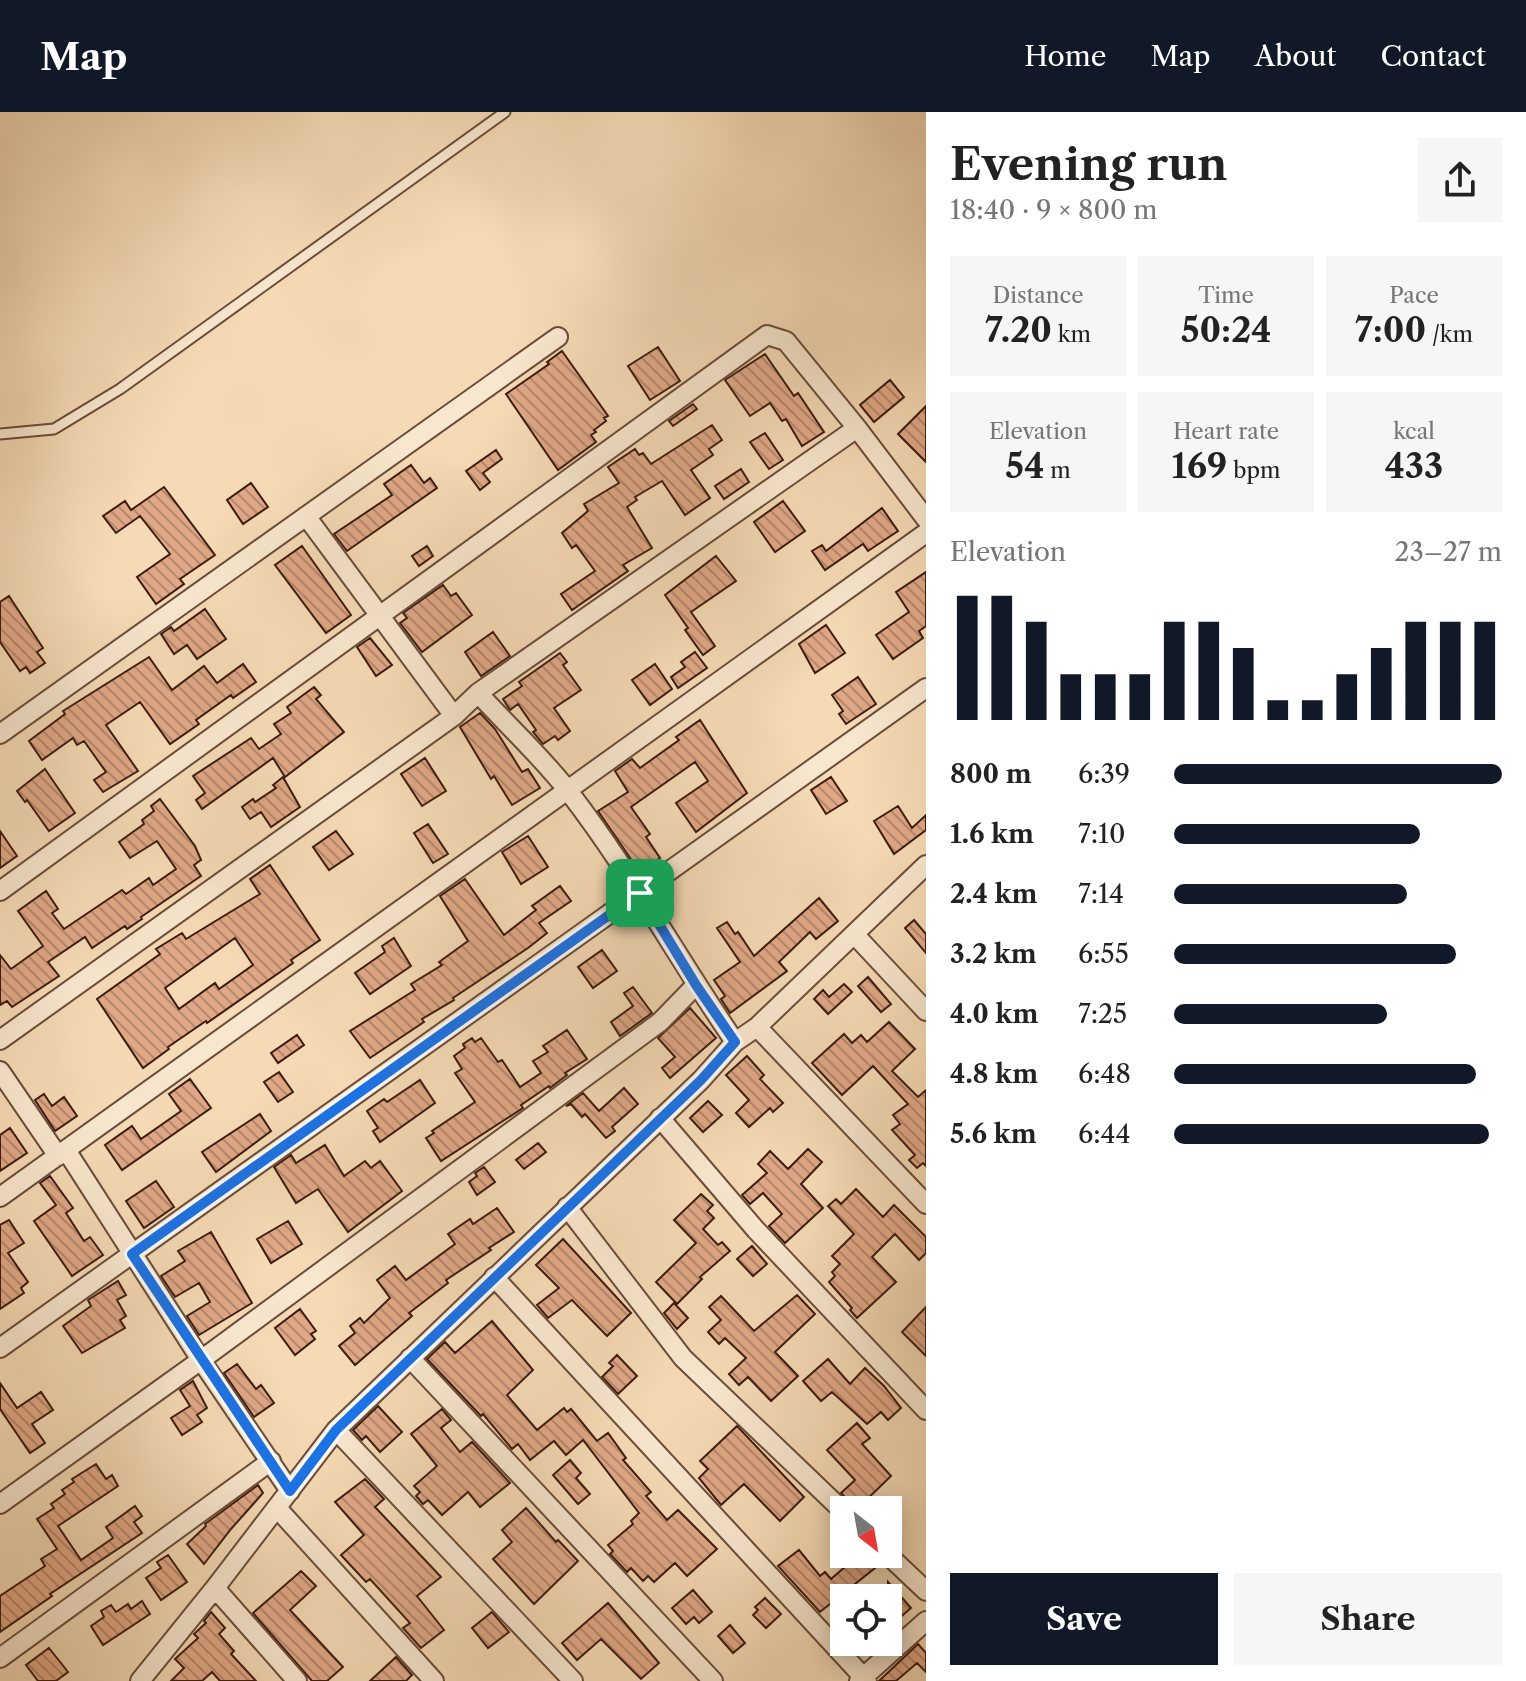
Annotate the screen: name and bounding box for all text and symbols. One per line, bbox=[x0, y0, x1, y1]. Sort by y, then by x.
text: Map bbox=[40, 33, 128, 80]
text: Home bbox=[1024, 39, 1106, 73]
text: Map bbox=[1150, 39, 1210, 73]
text: About bbox=[1254, 39, 1336, 73]
text: Contact bbox=[1380, 39, 1486, 73]
text: Evening run bbox=[950, 137, 1227, 191]
button: share bbox=[1418, 138, 1502, 222]
text: 18:40 · 9 × 800 m bbox=[950, 194, 1158, 226]
text: Distance bbox=[992, 282, 1084, 309]
text: Time bbox=[1198, 282, 1254, 309]
text: Pace bbox=[1389, 282, 1439, 309]
text: 7.20 bbox=[985, 309, 1052, 351]
text: 50:24 bbox=[1181, 309, 1271, 351]
text: 7:00 bbox=[1355, 309, 1426, 351]
text: km bbox=[1052, 321, 1091, 348]
text: /km bbox=[1426, 321, 1473, 348]
text: Elevation bbox=[989, 418, 1087, 445]
text: Heart rate bbox=[1173, 418, 1279, 445]
text: kcal bbox=[1393, 418, 1435, 445]
text: 54 bbox=[1005, 445, 1044, 487]
text: 169 bbox=[1171, 445, 1227, 487]
text: 433 bbox=[1385, 445, 1443, 487]
text: m bbox=[1044, 457, 1071, 484]
text: bpm bbox=[1227, 457, 1281, 484]
text: Elevation bbox=[950, 536, 1066, 568]
text: 23–27 m bbox=[1395, 536, 1502, 568]
text: 800 m bbox=[950, 758, 1032, 790]
text: 6:39 bbox=[1078, 758, 1130, 790]
text: 1.6 km bbox=[950, 818, 1034, 850]
text: 7:10 bbox=[1078, 818, 1126, 850]
pin bbox=[606, 859, 674, 927]
icon: arrive bbox=[618, 871, 662, 915]
text: 2.4 km bbox=[950, 878, 1038, 910]
text: 7:14 bbox=[1078, 878, 1124, 910]
text: 3.2 km bbox=[950, 938, 1037, 970]
text: 6:55 bbox=[1078, 938, 1129, 970]
text: 4.0 km bbox=[950, 998, 1038, 1030]
text: 7:25 bbox=[1078, 998, 1127, 1030]
text: 4.8 km bbox=[950, 1058, 1038, 1090]
text: 6:48 bbox=[1078, 1058, 1131, 1090]
text: 5.6 km bbox=[950, 1118, 1037, 1150]
text: 6:44 bbox=[1078, 1118, 1131, 1150]
north arrow bbox=[830, 1496, 902, 1568]
map controls bbox=[830, 1496, 902, 1656]
button: Save bbox=[950, 1573, 1218, 1665]
button: Share bbox=[1234, 1573, 1502, 1665]
button: locate bbox=[830, 1584, 902, 1656]

